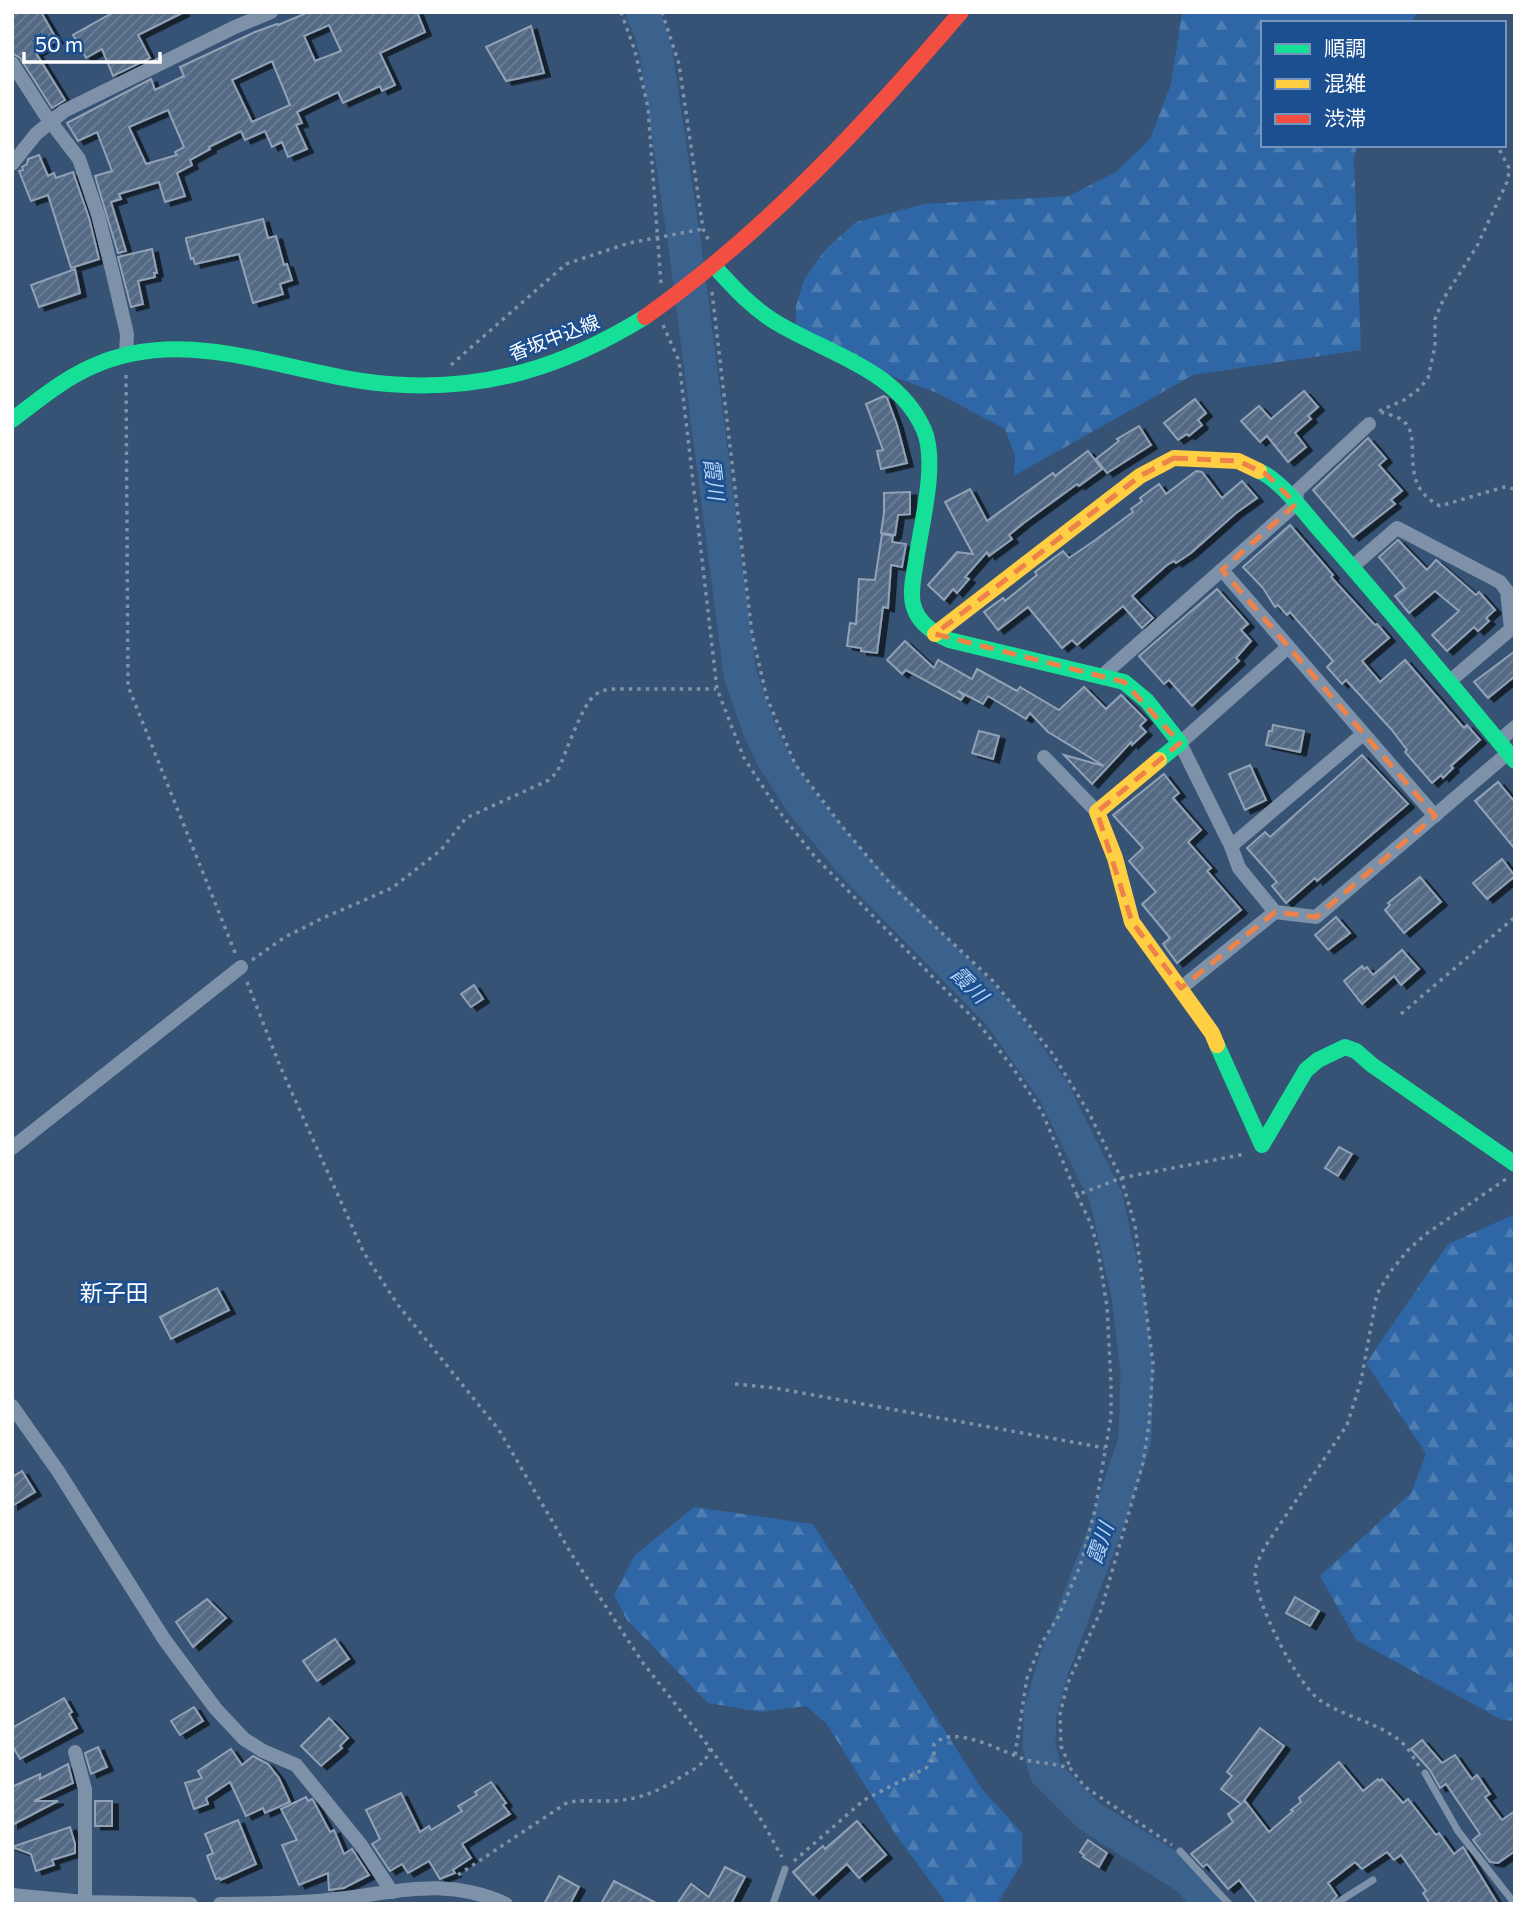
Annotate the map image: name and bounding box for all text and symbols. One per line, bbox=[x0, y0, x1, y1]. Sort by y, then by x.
scale bar bbox=[24, 21, 161, 65]
legend bbox=[1261, 21, 1506, 147]
text: 50 m bbox=[35, 31, 83, 56]
text: 順調 bbox=[1324, 35, 1366, 60]
text: 混雑 bbox=[1324, 70, 1366, 95]
text: 渋滞 bbox=[1324, 105, 1366, 130]
street label: 香坂中込線 bbox=[506, 309, 602, 365]
water label: 霞川 bbox=[700, 457, 730, 503]
water label: 霞川 bbox=[946, 960, 995, 1009]
district label: 新子田 bbox=[80, 1278, 149, 1306]
water label: 霞川 bbox=[1080, 1517, 1118, 1567]

